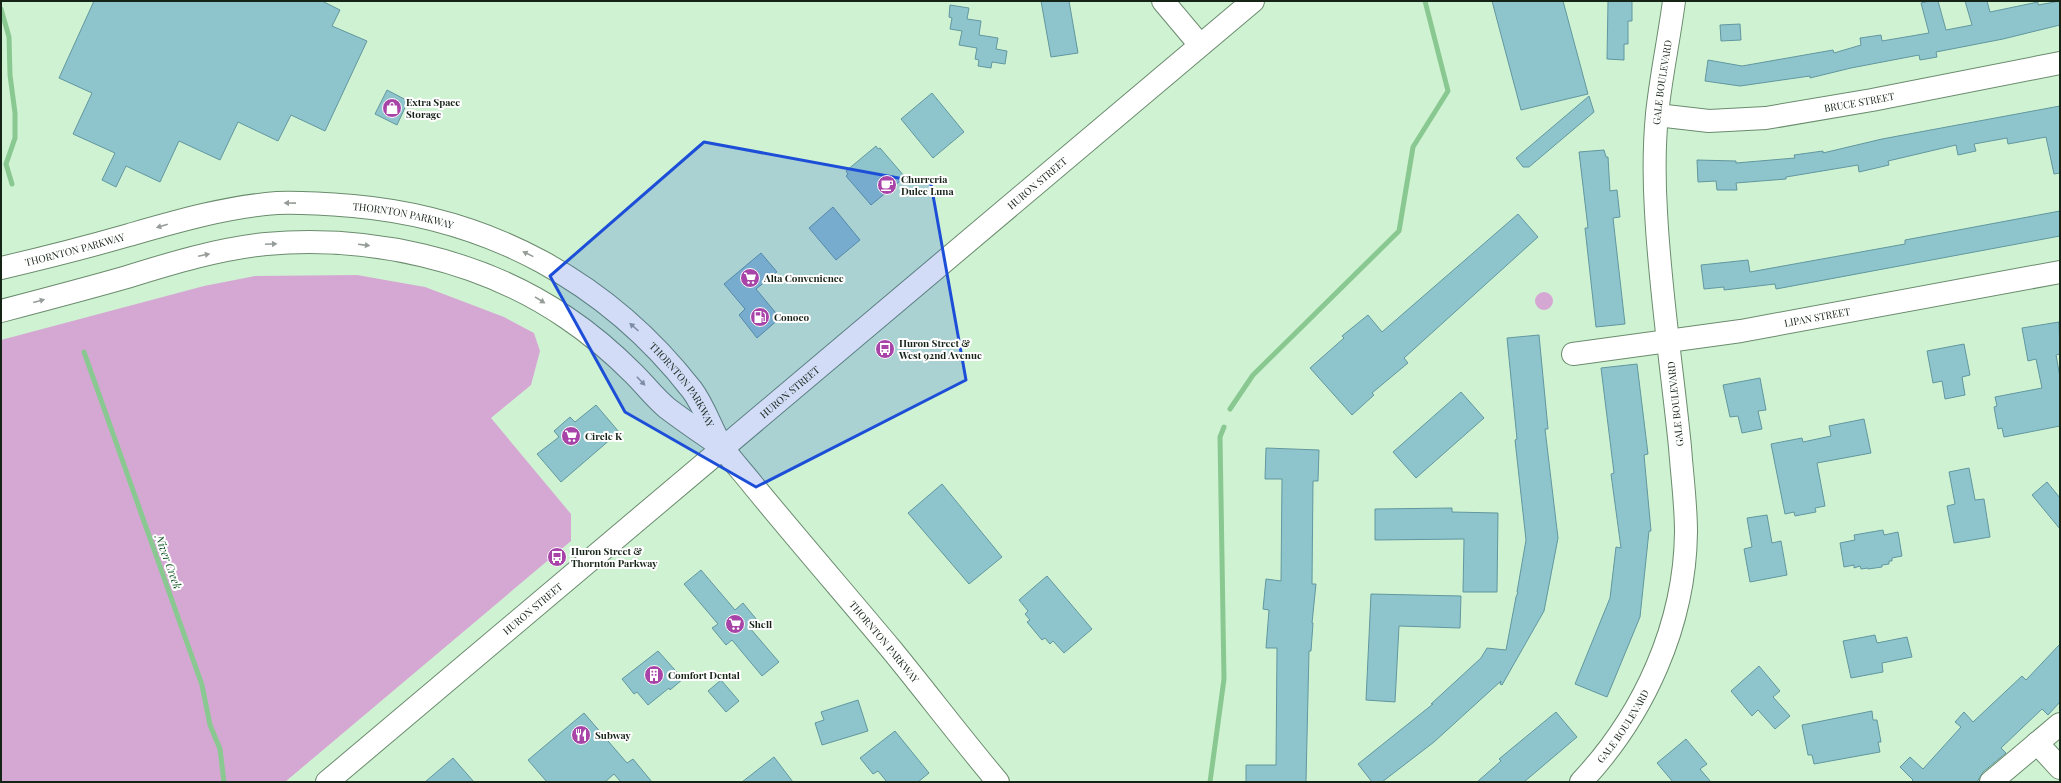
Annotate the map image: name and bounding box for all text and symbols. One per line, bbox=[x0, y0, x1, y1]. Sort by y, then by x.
street label: GALE BOULEVARD bbox=[1649, 39, 1675, 125]
street label: BRUCE STREET bbox=[1823, 89, 1896, 115]
place label: Extra Space Storage bbox=[406, 95, 460, 121]
shop icon: Extra Space Storage bbox=[381, 97, 403, 119]
street label: HURON STREET bbox=[1004, 154, 1070, 212]
place label: Churreria Dulce Luna bbox=[901, 172, 954, 198]
cafe icon: Churreria Dulce Luna bbox=[876, 174, 898, 196]
street label: THORNTON PARKWAY bbox=[352, 199, 455, 232]
one-way arrow bbox=[283, 200, 296, 206]
one-way arrow bbox=[156, 223, 168, 229]
street label: THORNTON PARKWAY bbox=[23, 230, 126, 269]
one-way arrow bbox=[265, 241, 277, 248]
one-way arrow bbox=[358, 242, 370, 248]
one-way arrow bbox=[522, 251, 533, 258]
one-way arrow bbox=[198, 252, 210, 258]
supermarket icon: Alta Convenience bbox=[739, 267, 761, 289]
place label: Alta Convenience bbox=[763, 271, 844, 285]
one-way arrow bbox=[534, 297, 545, 304]
one-way arrow bbox=[32, 298, 45, 304]
street label: LIPAN STREET bbox=[1783, 304, 1851, 330]
fuel station icon: Conoco bbox=[749, 306, 771, 328]
place label: Conoco bbox=[774, 310, 809, 324]
one-way arrow bbox=[629, 323, 640, 332]
place label: Huron Street & West 92nd Avenue bbox=[898, 336, 982, 362]
bus stop icon: Huron Street & West 92nd Avenue bbox=[874, 338, 896, 360]
street label: THORNTON PARKWAY bbox=[646, 339, 718, 429]
street label: GALE BOULEVARD bbox=[1664, 361, 1686, 447]
street label: HURON STREET bbox=[757, 363, 822, 421]
one-way arrow bbox=[636, 376, 646, 386]
supermarket icon: Circle K bbox=[560, 425, 582, 447]
place label: Circle K bbox=[585, 429, 623, 443]
water label: Niver Creek bbox=[152, 532, 186, 591]
place label: Huron Street & Thornton Parkway bbox=[571, 544, 658, 570]
bus stop icon: Huron Street & Thornton Parkway bbox=[546, 546, 568, 568]
street label: HURON STREET bbox=[500, 579, 566, 638]
street label: THORNTON PARKWAY bbox=[846, 598, 922, 686]
supermarket icon: Shell bbox=[724, 613, 746, 635]
place label: Shell bbox=[749, 617, 772, 631]
building icon: Comfort Dental bbox=[643, 664, 665, 686]
place label: Comfort Dental bbox=[668, 668, 740, 682]
street label: GALE BOULEVARD bbox=[1594, 687, 1652, 766]
restaurant icon: Subway bbox=[570, 724, 592, 746]
place label: Subway bbox=[595, 728, 631, 742]

